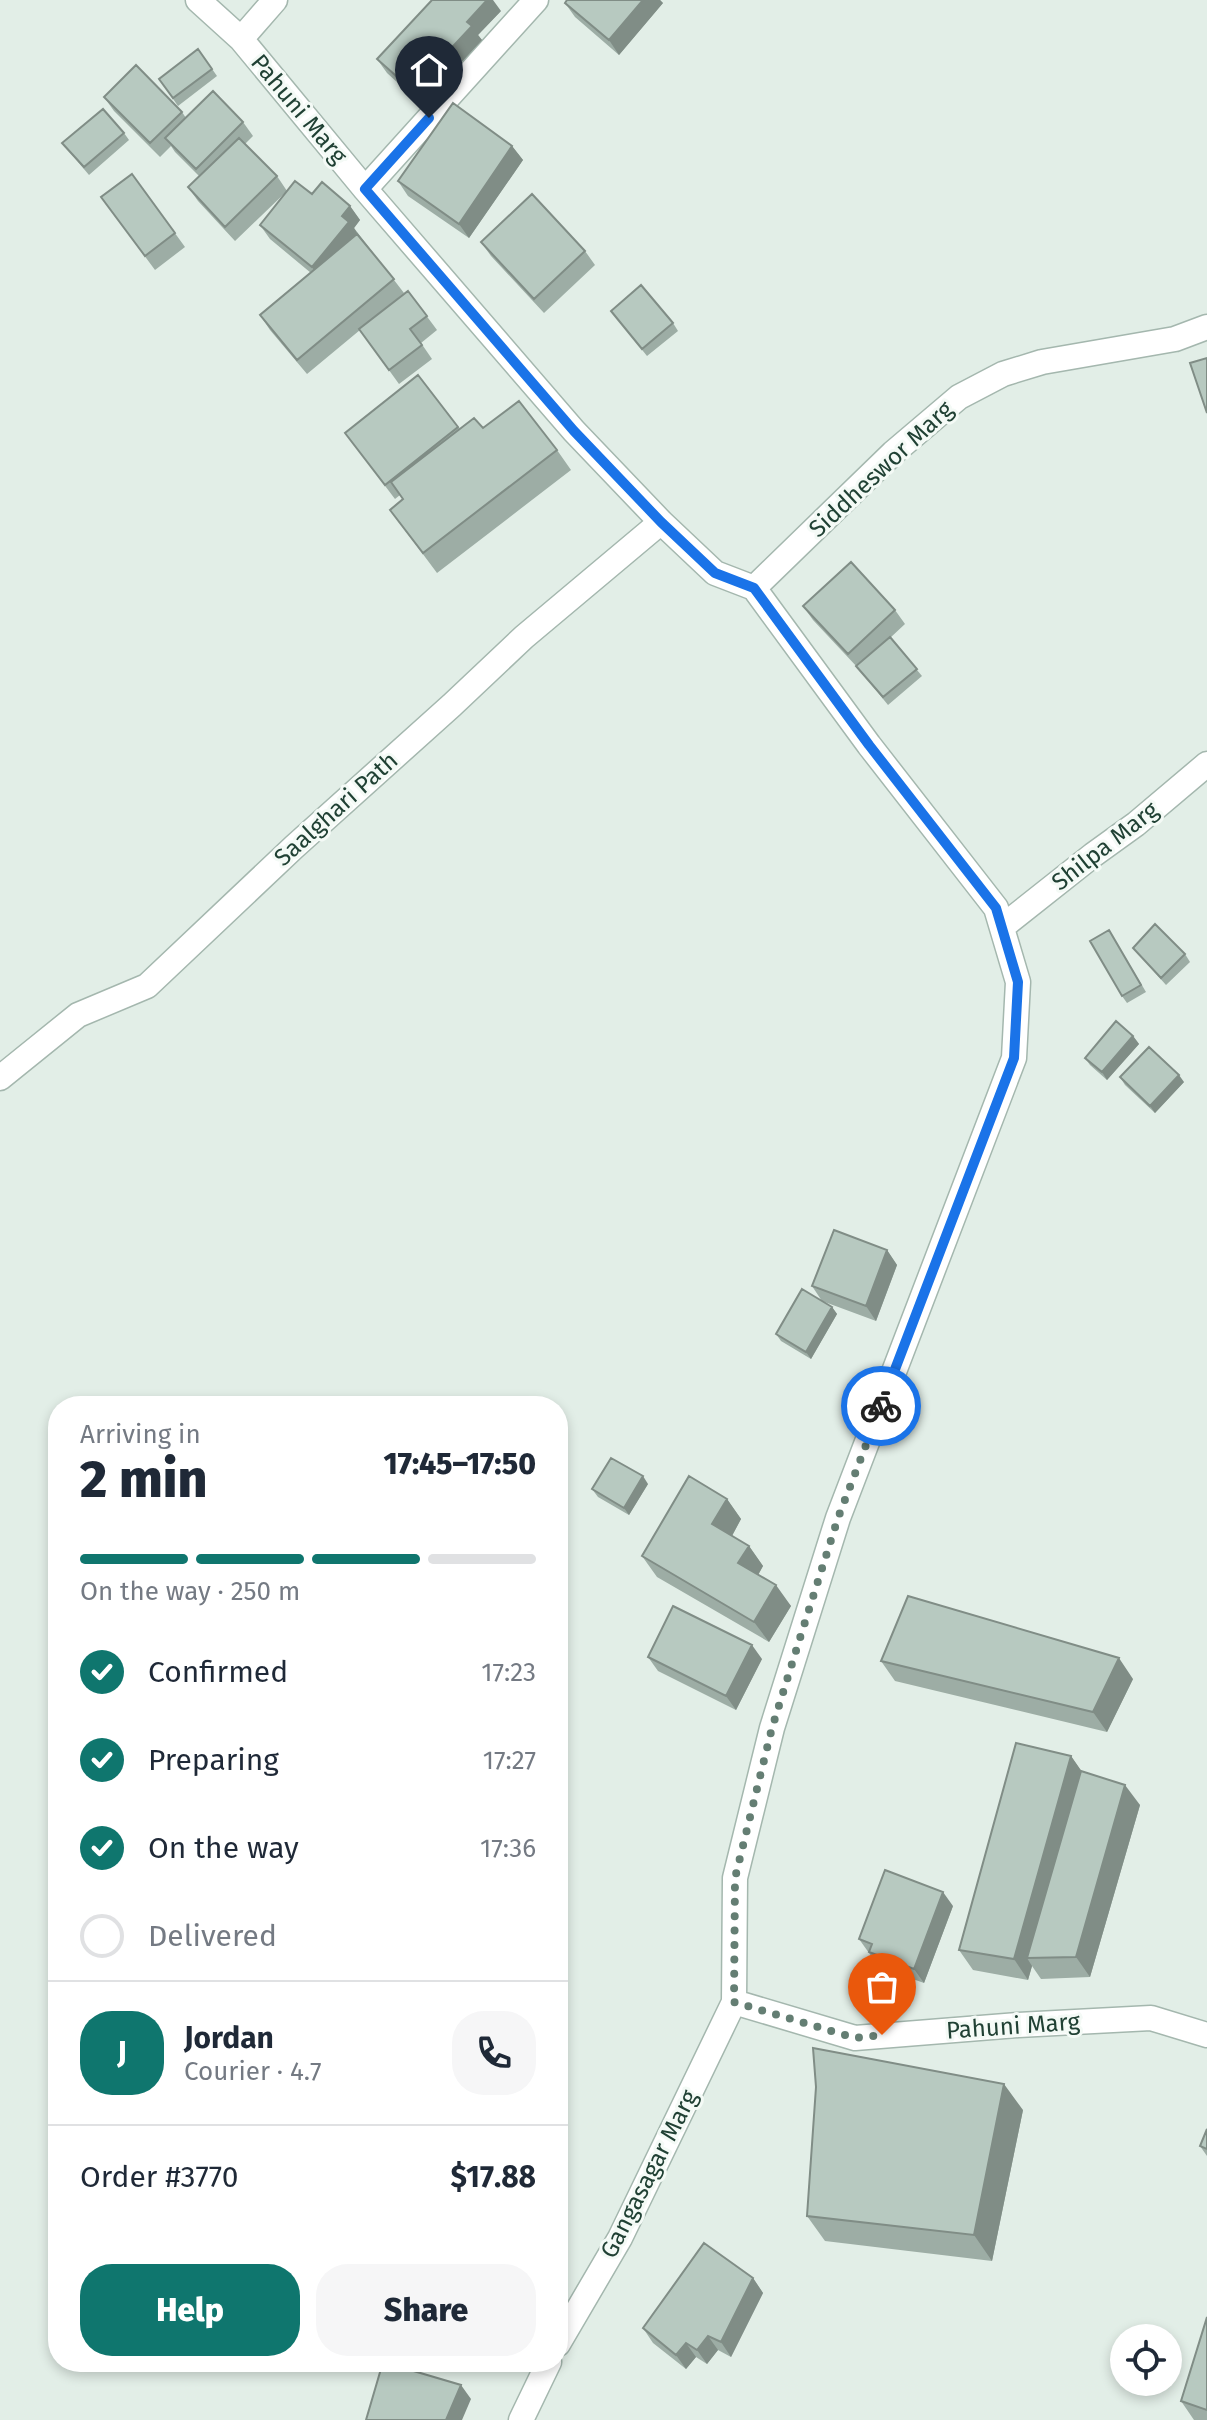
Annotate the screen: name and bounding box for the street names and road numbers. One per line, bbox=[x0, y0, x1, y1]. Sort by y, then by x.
street label: Pahuni Marg bbox=[245, 49, 353, 170]
street label: Siddheswor Marg bbox=[803, 395, 959, 543]
street label: Saalghari Path bbox=[269, 746, 403, 872]
street label: Shilpa Marg bbox=[1046, 795, 1164, 896]
street label: Pahuni Marg bbox=[945, 2007, 1081, 2045]
street label: Gangasagar Marg bbox=[595, 2085, 704, 2263]

